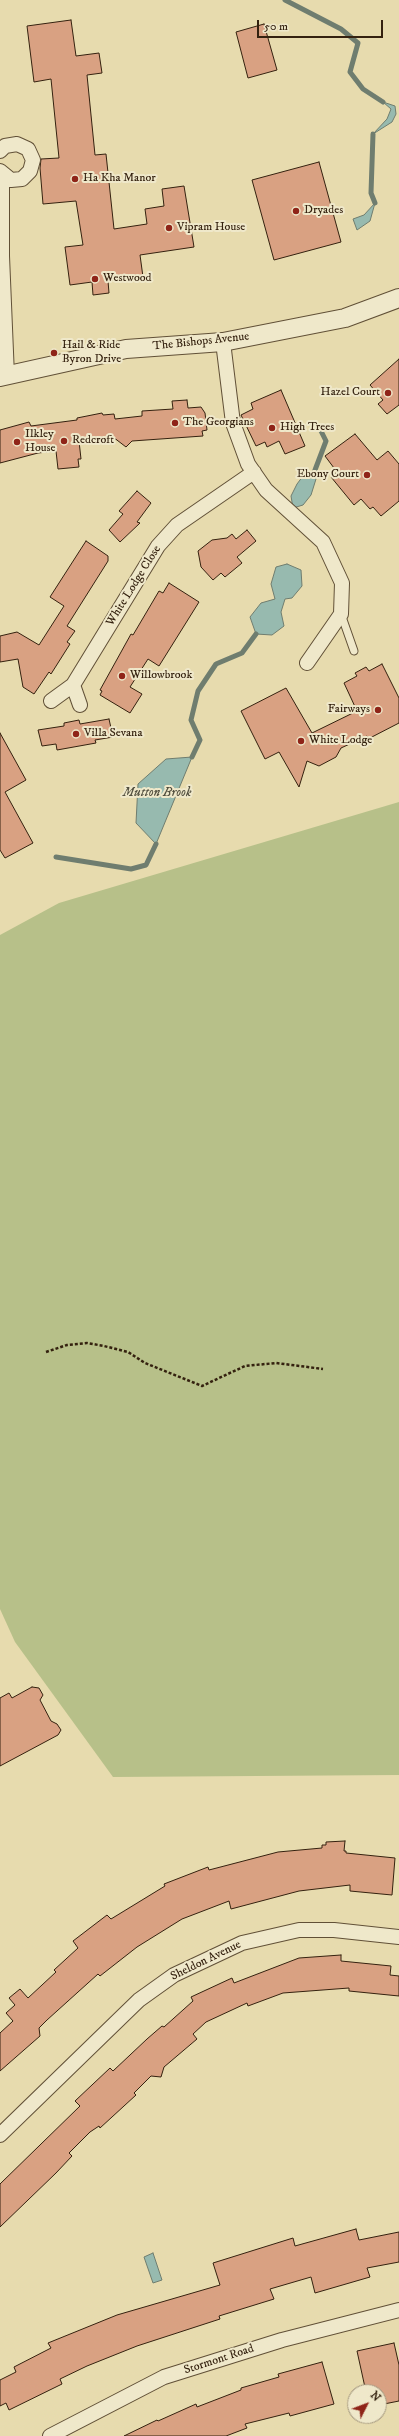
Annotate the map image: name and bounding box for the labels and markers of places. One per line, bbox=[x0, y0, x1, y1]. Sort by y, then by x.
place label: Ha Kha Manor bbox=[83, 172, 156, 186]
marker: Ha Kha Manor bbox=[70, 174, 80, 184]
place label: Dryades bbox=[304, 204, 343, 218]
marker: Dryades bbox=[291, 206, 301, 216]
place label: Vipram House bbox=[177, 221, 245, 235]
marker: Vipram House bbox=[164, 223, 174, 233]
place label: Westwood bbox=[103, 272, 152, 286]
marker: Westwood bbox=[90, 274, 100, 284]
place label: Hail & Ride Byron Drive bbox=[62, 339, 121, 367]
marker: Hail & Ride Byron Drive bbox=[49, 348, 59, 358]
place label: Hazel Court bbox=[321, 386, 380, 400]
marker: Hazel Court bbox=[383, 388, 393, 398]
place label: The Georgians bbox=[183, 416, 254, 430]
marker: The Georgians bbox=[170, 418, 180, 428]
place label: High Trees bbox=[280, 421, 334, 435]
marker: High Trees bbox=[267, 423, 277, 433]
place label: Ilkley House bbox=[25, 428, 55, 456]
place label: Redcroft bbox=[72, 434, 114, 448]
marker: Redcroft bbox=[59, 436, 69, 446]
marker: Ilkley House bbox=[12, 437, 22, 447]
place label: Ebony Court bbox=[297, 468, 359, 482]
marker: Ebony Court bbox=[362, 470, 372, 480]
place label: Willowbrook bbox=[130, 669, 192, 683]
marker: Willowbrook bbox=[117, 671, 127, 681]
place label: Fairways bbox=[328, 703, 370, 717]
marker: Fairways bbox=[373, 705, 383, 715]
place label: Villa Sevana bbox=[84, 727, 142, 741]
marker: Villa Sevana bbox=[71, 729, 81, 739]
place label: White Lodge bbox=[309, 734, 372, 748]
marker: White Lodge bbox=[296, 736, 306, 746]

